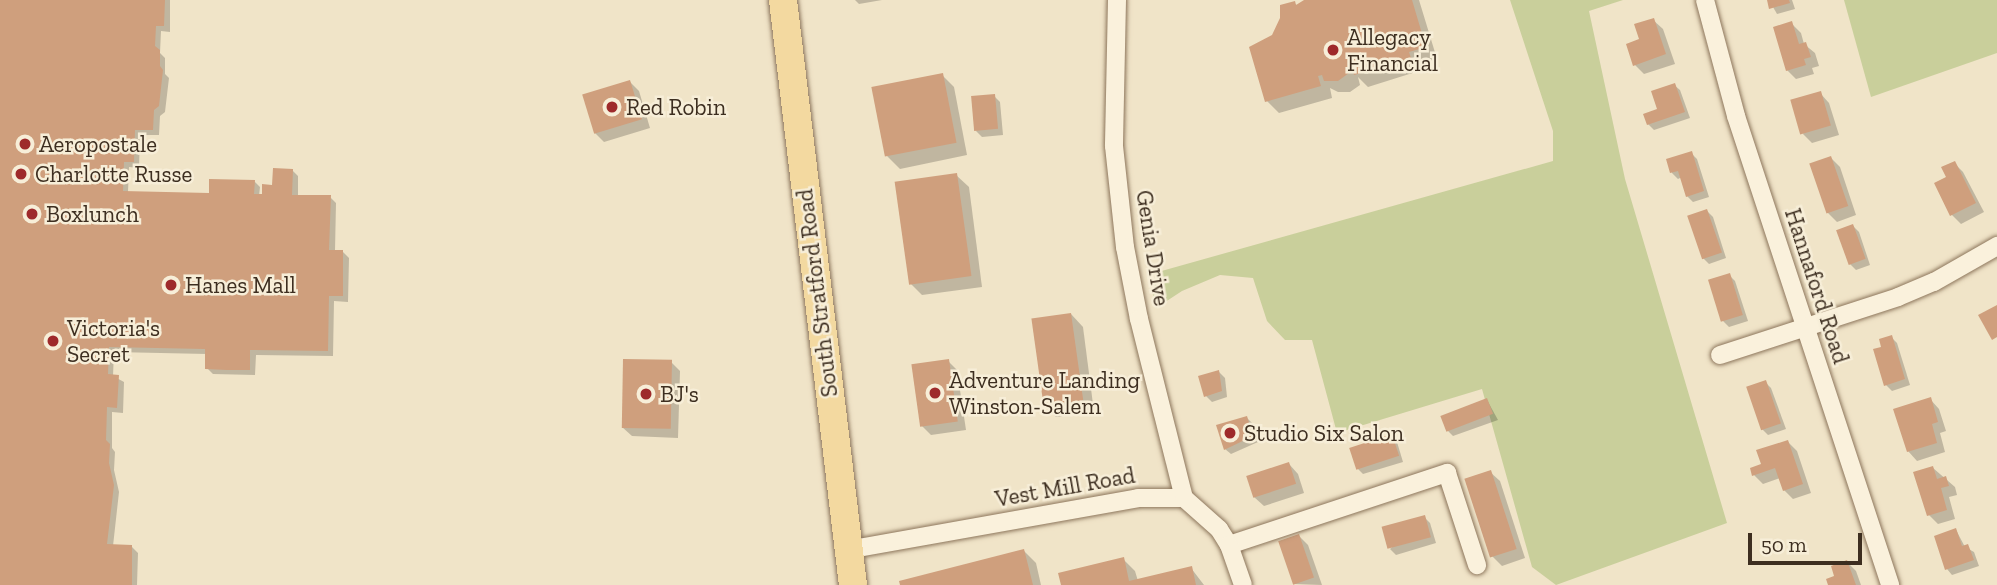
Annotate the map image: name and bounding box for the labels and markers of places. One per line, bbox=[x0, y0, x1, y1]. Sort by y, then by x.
place label: Allegacy Financial bbox=[1347, 23, 1438, 77]
marker: Allegacy Financial bbox=[1325, 42, 1341, 58]
place label: Red Robin bbox=[626, 93, 726, 121]
marker: Red Robin bbox=[604, 99, 620, 115]
place label: Aeropostale bbox=[39, 130, 157, 158]
marker: Aeropostale bbox=[17, 136, 33, 152]
place label: Charlotte Russe bbox=[35, 160, 192, 188]
marker: Charlotte Russe bbox=[13, 166, 29, 182]
place label: Boxlunch bbox=[46, 200, 139, 228]
marker: Boxlunch bbox=[24, 206, 40, 222]
place label: Hanes Mall bbox=[185, 271, 296, 299]
marker: Hanes Mall bbox=[163, 277, 179, 293]
place label: Victoria's Secret bbox=[67, 314, 160, 368]
marker: Victoria's Secret bbox=[45, 333, 61, 349]
place label: Adventure Landing Winston-Salem bbox=[949, 366, 1140, 420]
place label: BJ's bbox=[660, 380, 699, 408]
marker: Adventure Landing Winston-Salem bbox=[927, 385, 943, 401]
marker: BJ's bbox=[638, 386, 654, 402]
place label: Studio Six Salon bbox=[1244, 419, 1404, 447]
marker: Studio Six Salon bbox=[1222, 425, 1238, 441]

